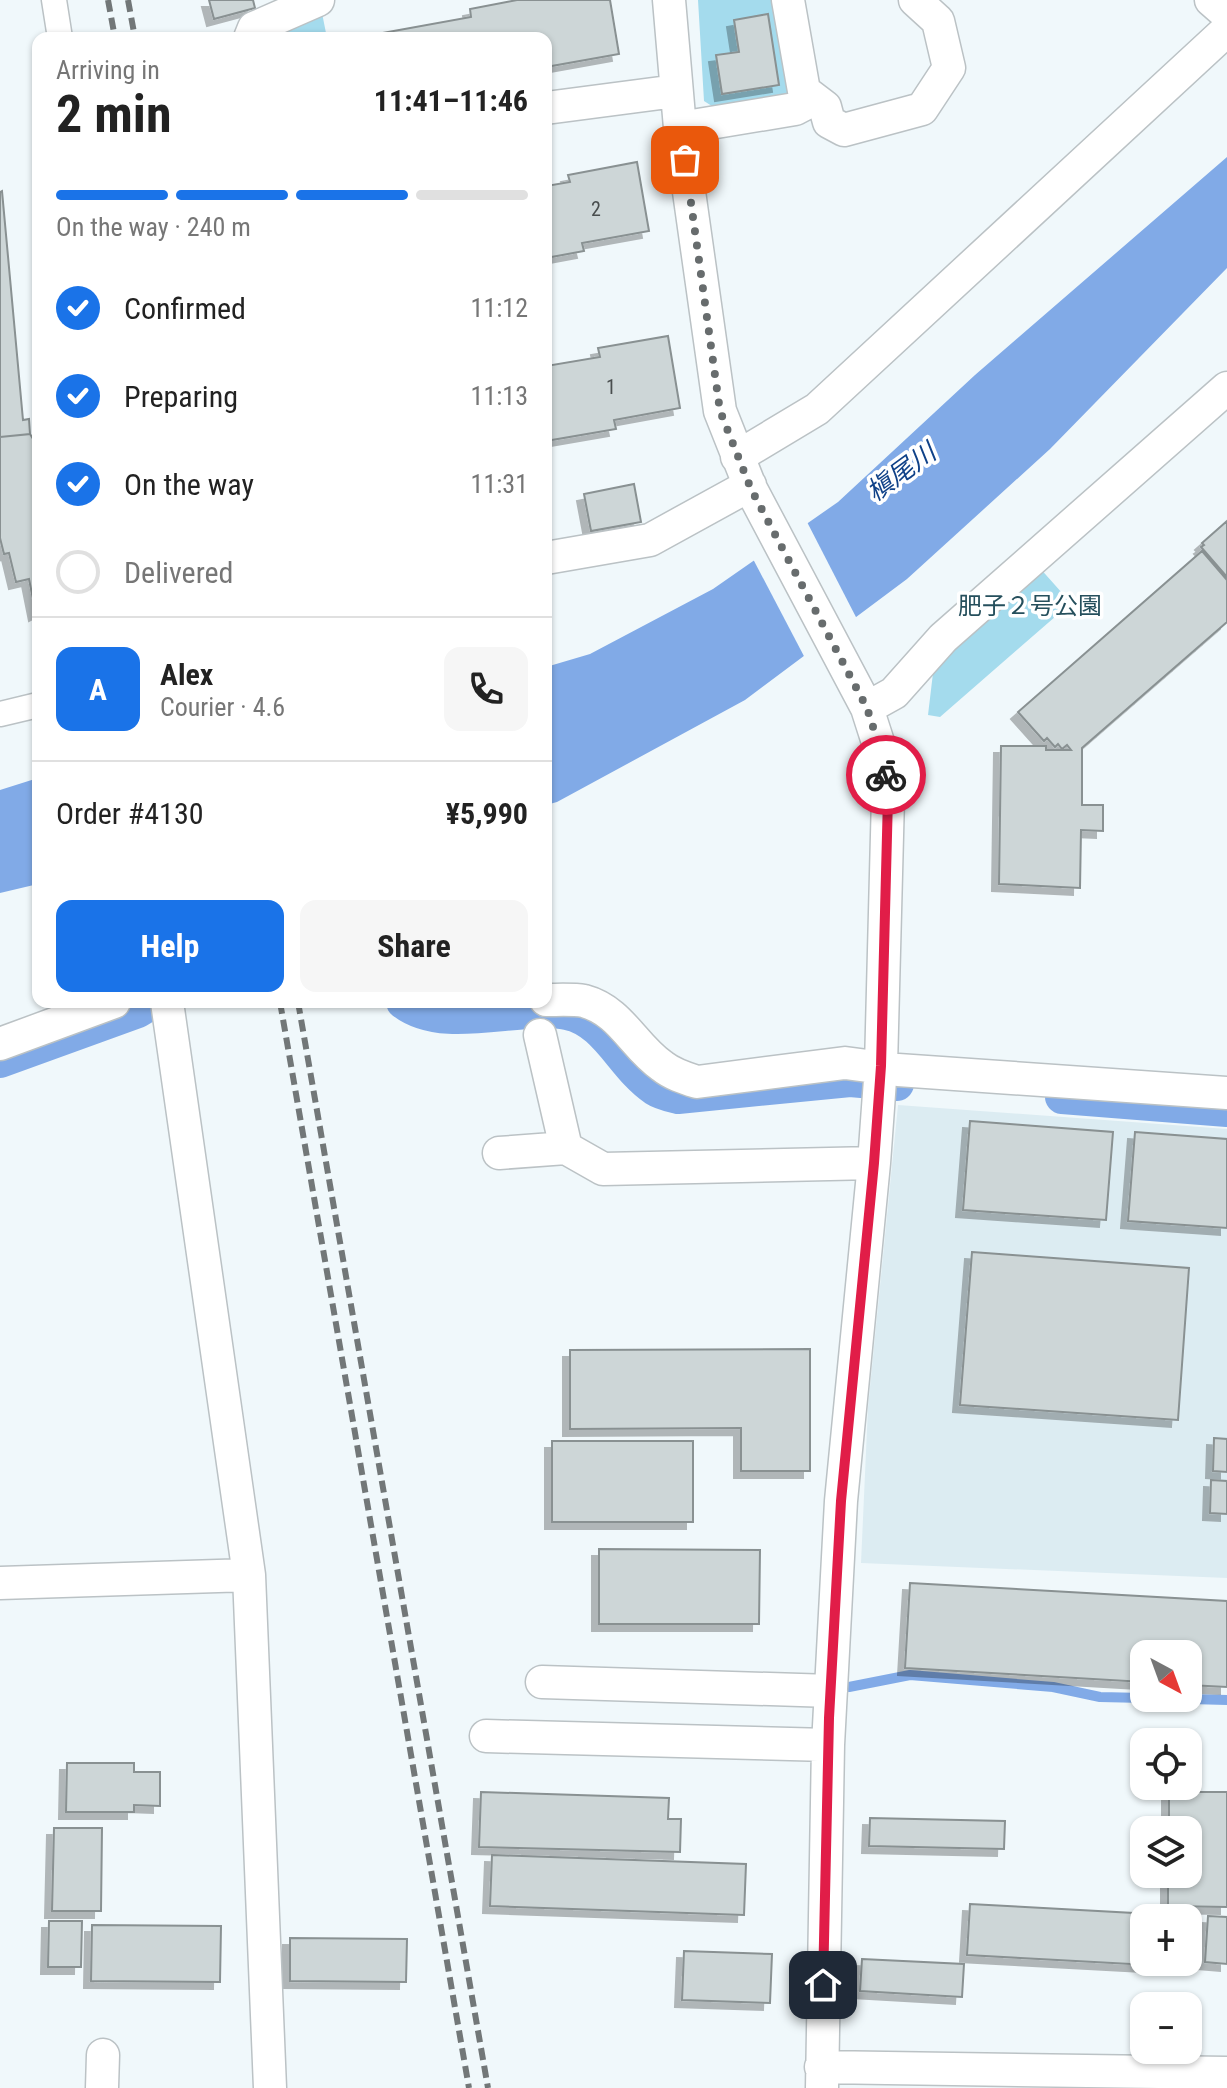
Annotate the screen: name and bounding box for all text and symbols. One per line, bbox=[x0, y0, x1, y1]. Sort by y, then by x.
text: Arriving in bbox=[56, 55, 160, 85]
text: 11:41–11:46 bbox=[374, 83, 528, 118]
text: 2 min bbox=[56, 84, 172, 145]
pin bbox=[651, 126, 719, 194]
icon: bag bbox=[663, 138, 707, 182]
house number: 2 bbox=[591, 197, 601, 221]
text: On the way · 240 m bbox=[56, 212, 251, 242]
icon: check bbox=[56, 286, 100, 330]
text: Confirmed bbox=[124, 291, 246, 326]
text: 11:12 bbox=[471, 293, 528, 323]
icon: check bbox=[56, 374, 100, 418]
house number: 1 bbox=[606, 375, 616, 399]
text: Preparing bbox=[124, 379, 238, 414]
text: 11:13 bbox=[471, 381, 528, 411]
water label: 槇尾川 bbox=[861, 435, 944, 507]
icon: check bbox=[56, 462, 100, 506]
text: On the way bbox=[124, 467, 254, 502]
text: 11:31 bbox=[471, 469, 528, 499]
text: Delivered bbox=[124, 555, 233, 590]
park label: 肥子２号公園 bbox=[958, 592, 1102, 620]
button: phone bbox=[444, 647, 528, 731]
text: Alex bbox=[160, 657, 213, 692]
text: A bbox=[89, 672, 107, 707]
text: Courier · 4.6 bbox=[160, 692, 285, 722]
courier bbox=[846, 735, 926, 815]
icon: bike bbox=[864, 753, 908, 797]
text: Order #4130 bbox=[56, 796, 204, 831]
text: ¥5,990 bbox=[446, 796, 528, 831]
button: Help bbox=[56, 900, 284, 992]
button: Share bbox=[300, 900, 528, 992]
north arrow bbox=[1130, 1640, 1202, 1712]
map controls bbox=[1130, 1640, 1202, 2064]
button: locate bbox=[1130, 1728, 1202, 1800]
button: layers bbox=[1130, 1816, 1202, 1888]
button: + bbox=[1130, 1904, 1202, 1976]
pin bbox=[789, 1951, 857, 2019]
icon: home bbox=[801, 1963, 845, 2007]
button: − bbox=[1130, 1992, 1202, 2064]

